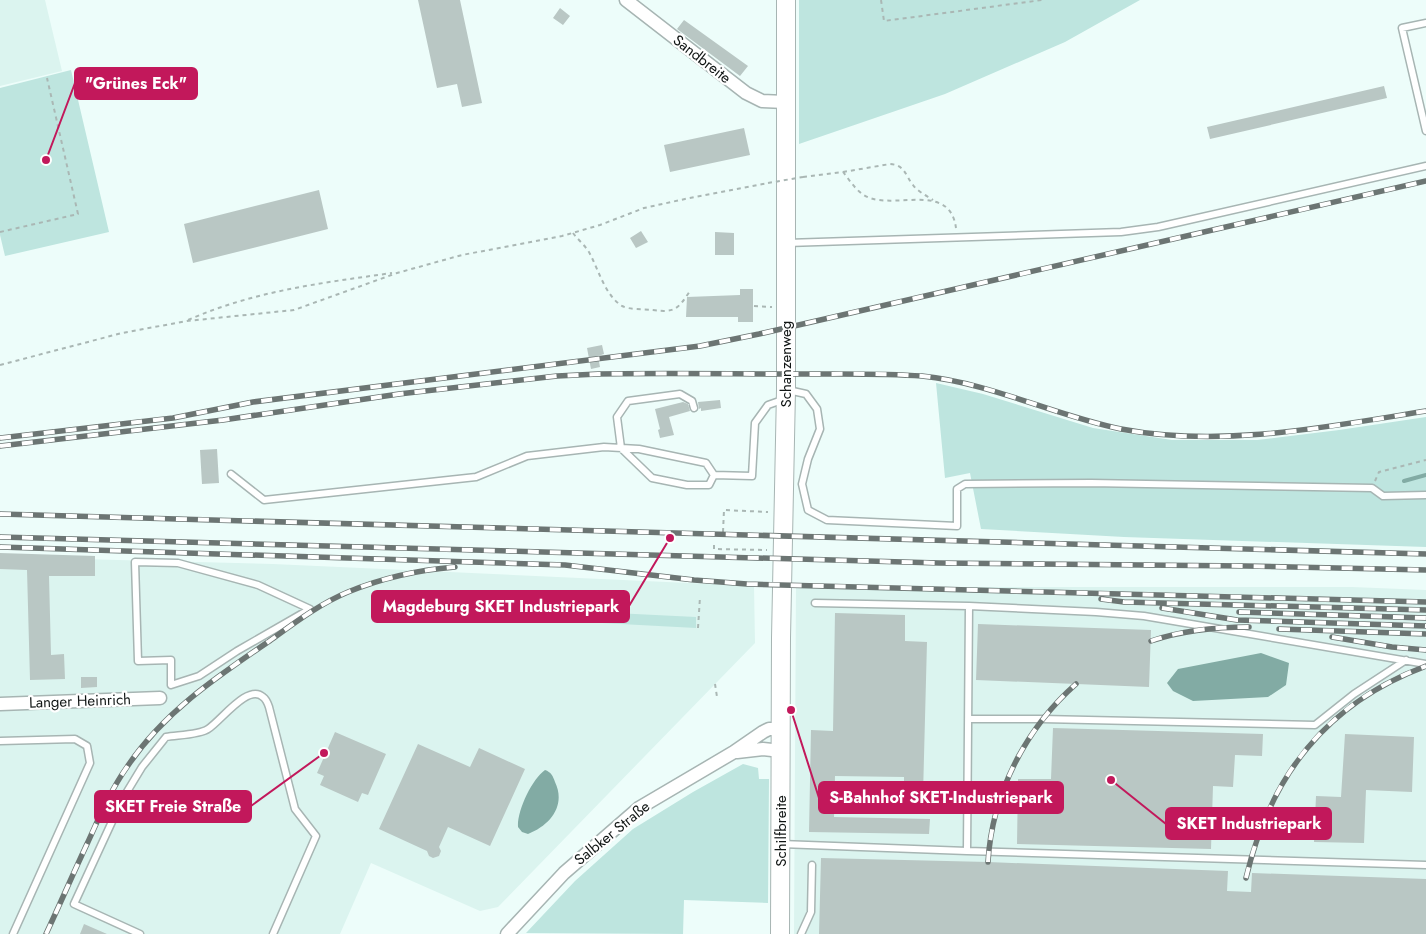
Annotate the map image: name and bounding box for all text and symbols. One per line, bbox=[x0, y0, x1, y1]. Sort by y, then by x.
street label: Sandbreite bbox=[668, 29, 736, 89]
callout: "Grünes Eck" bbox=[75, 68, 197, 99]
text: "Grünes Eck" bbox=[85, 72, 187, 95]
street label: Schanzenweg bbox=[775, 321, 797, 407]
callout: Magdeburg SKET Industriepark bbox=[372, 591, 629, 622]
text: Magdeburg SKET Industriepark bbox=[383, 595, 620, 618]
street label: Langer Heinrich bbox=[29, 688, 131, 714]
callout: S-Bahnhof SKET-Industriepark bbox=[819, 782, 1063, 813]
text: S-Bahnhof SKET-Industriepark bbox=[829, 786, 1054, 809]
callout: SKET Freie Straße bbox=[95, 791, 251, 822]
text: SKET Freie Straße bbox=[105, 795, 241, 818]
street label: Salbker Straße bbox=[569, 795, 655, 870]
street label: Schilfbreite bbox=[770, 795, 792, 867]
callout: SKET Industriepark bbox=[1166, 808, 1331, 839]
text: SKET Industriepark bbox=[1177, 812, 1322, 835]

